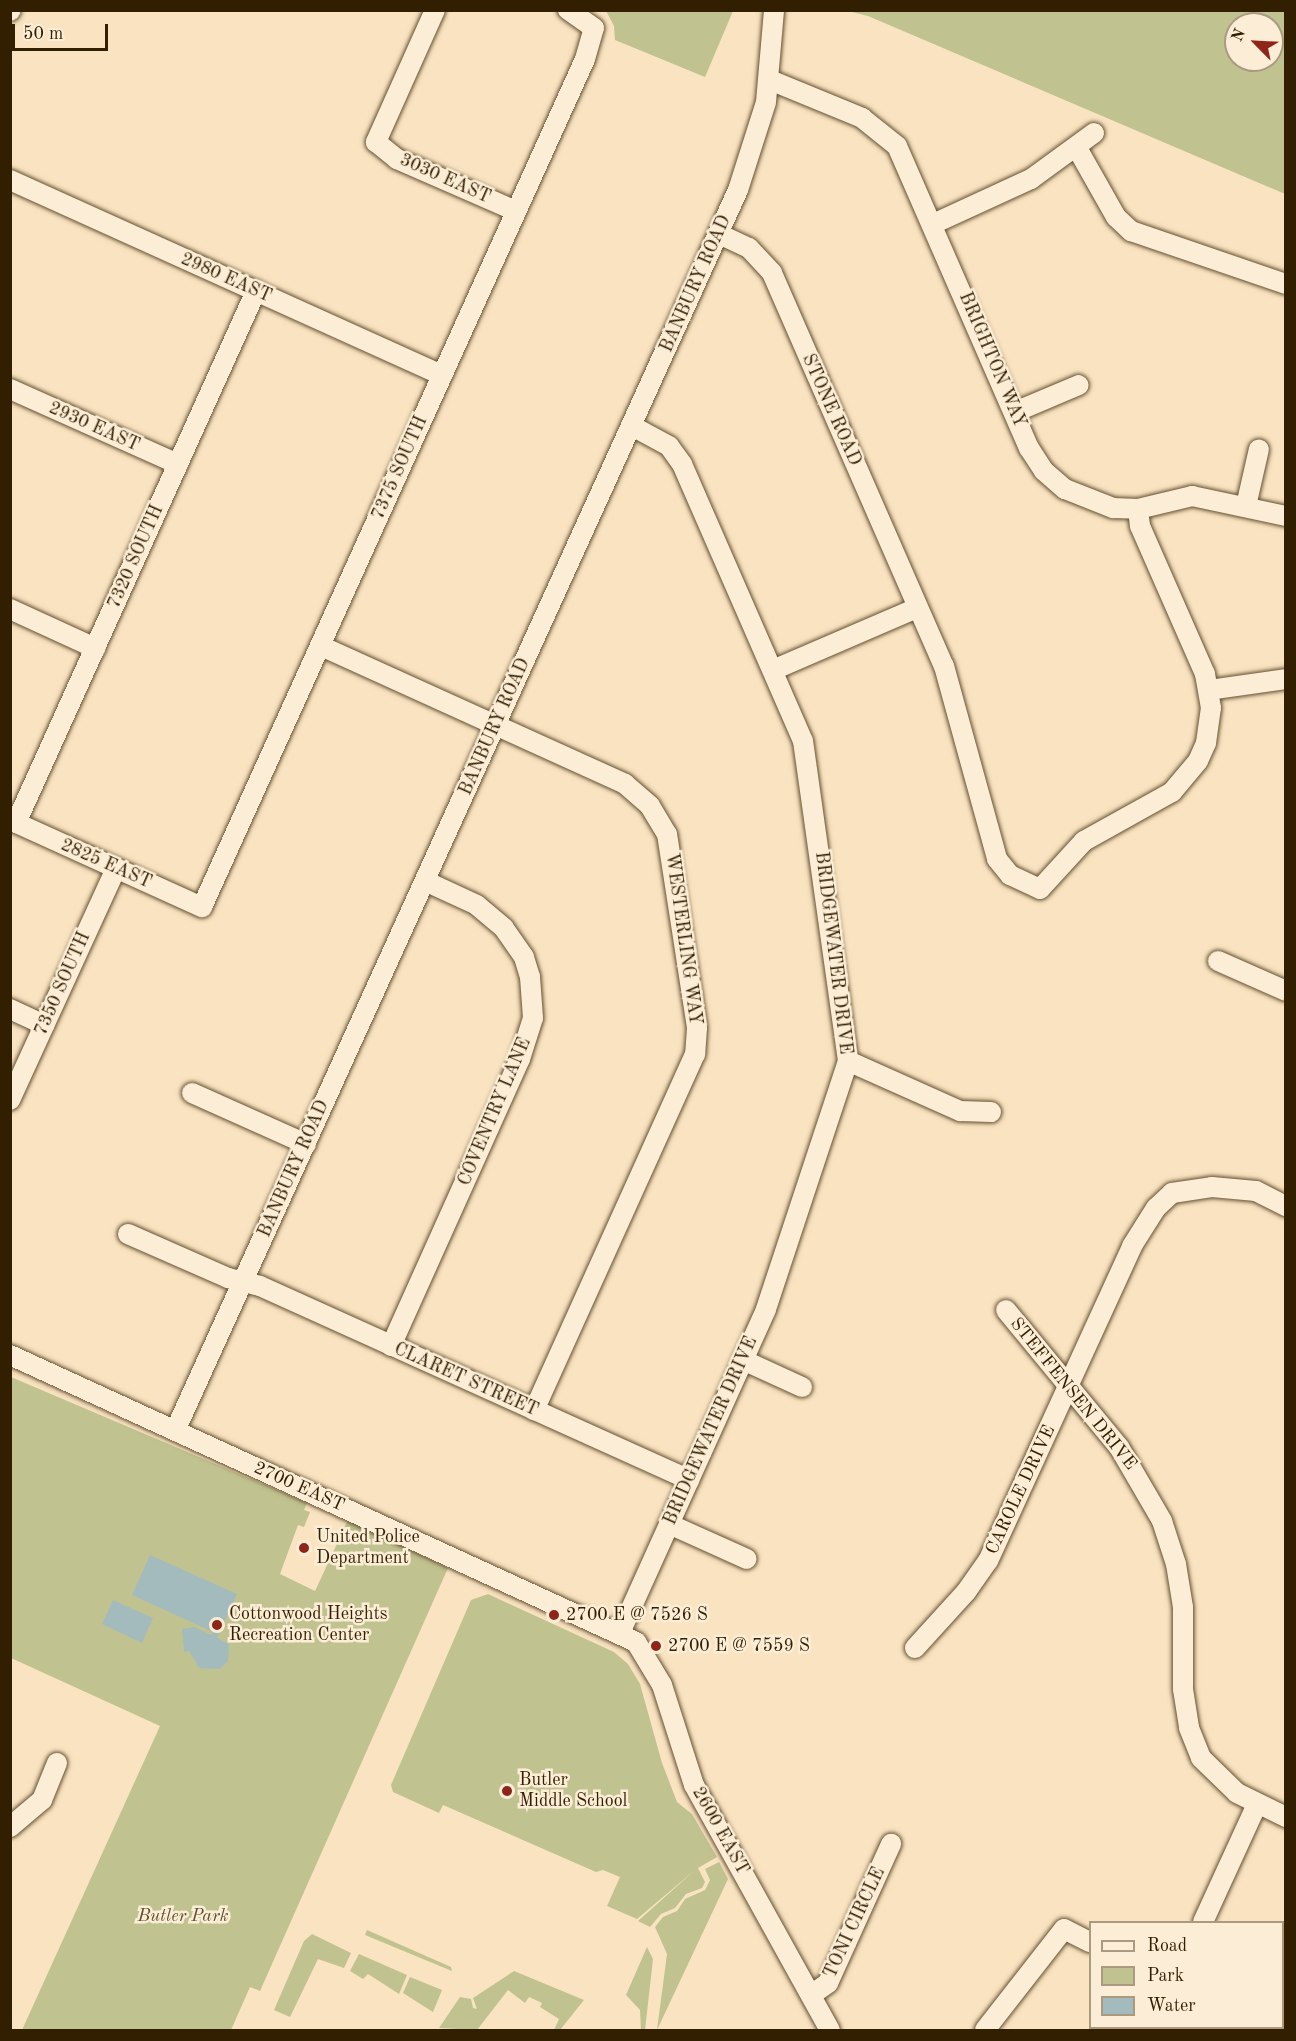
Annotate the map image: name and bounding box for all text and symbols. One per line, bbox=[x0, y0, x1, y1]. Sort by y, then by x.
scale bar bbox=[15, 12, 111, 50]
north arrow bbox=[1224, 12, 1284, 72]
text: 50 m bbox=[23, 25, 63, 43]
text: N bbox=[1230, 27, 1249, 44]
street label: 3030 EAST bbox=[396, 149, 494, 209]
street label: BANBURY ROAD bbox=[656, 212, 736, 356]
street label: 2980 EAST bbox=[177, 248, 275, 308]
street label: BRIGHTON WAY bbox=[954, 289, 1030, 431]
street label: STONE ROAD bbox=[797, 351, 865, 469]
street label: 2930 EAST bbox=[45, 397, 143, 457]
street label: 7375 SOUTH bbox=[368, 413, 432, 523]
street label: 7320 SOUTH bbox=[104, 502, 168, 612]
street label: BANBURY ROAD bbox=[455, 655, 535, 799]
street label: 2825 EAST bbox=[57, 834, 155, 894]
street label: BRIDGEWATER DRIVE bbox=[810, 850, 856, 1056]
street label: WESTERLING WAY bbox=[660, 852, 706, 1026]
street label: 7350 SOUTH bbox=[31, 929, 95, 1039]
street label: COVENTRY LANE bbox=[454, 1035, 536, 1189]
street label: BANBURY ROAD bbox=[254, 1097, 334, 1241]
street label: STEFFENSEN DRIVE bbox=[1005, 1313, 1141, 1475]
street label: BRIDGEWATER DRIVE bbox=[660, 1333, 762, 1529]
street label: CLARET STREET bbox=[391, 1338, 541, 1422]
street label: CAROLE DRIVE bbox=[982, 1422, 1060, 1558]
street label: 2700 EAST bbox=[250, 1457, 348, 1517]
place label: United Police Department bbox=[316, 1527, 420, 1570]
marker: United Police Department bbox=[297, 1541, 311, 1555]
place label: Cottonwood Heights Recreation Center bbox=[229, 1604, 388, 1646]
place label: 2700 E @ 7526 S bbox=[566, 1604, 708, 1626]
marker: 2700 E @ 7526 S bbox=[547, 1608, 561, 1622]
marker: Cottonwood Heights Recreation Center bbox=[210, 1618, 224, 1632]
place label: 2700 E @ 7559 S bbox=[668, 1635, 810, 1657]
marker: 2700 E @ 7559 S bbox=[649, 1639, 663, 1653]
place label: Butler Middle School bbox=[519, 1770, 627, 1812]
street label: 2600 EAST bbox=[687, 1783, 753, 1879]
marker: Butler Middle School bbox=[500, 1784, 514, 1798]
street label: TONI CIRCLE bbox=[820, 1864, 890, 1982]
park label: Butler Park bbox=[137, 1905, 229, 1927]
legend bbox=[1089, 1921, 1284, 2029]
text: Road bbox=[1147, 1937, 1187, 1955]
text: Park bbox=[1147, 1967, 1184, 1985]
text: Water bbox=[1147, 1997, 1196, 2015]

